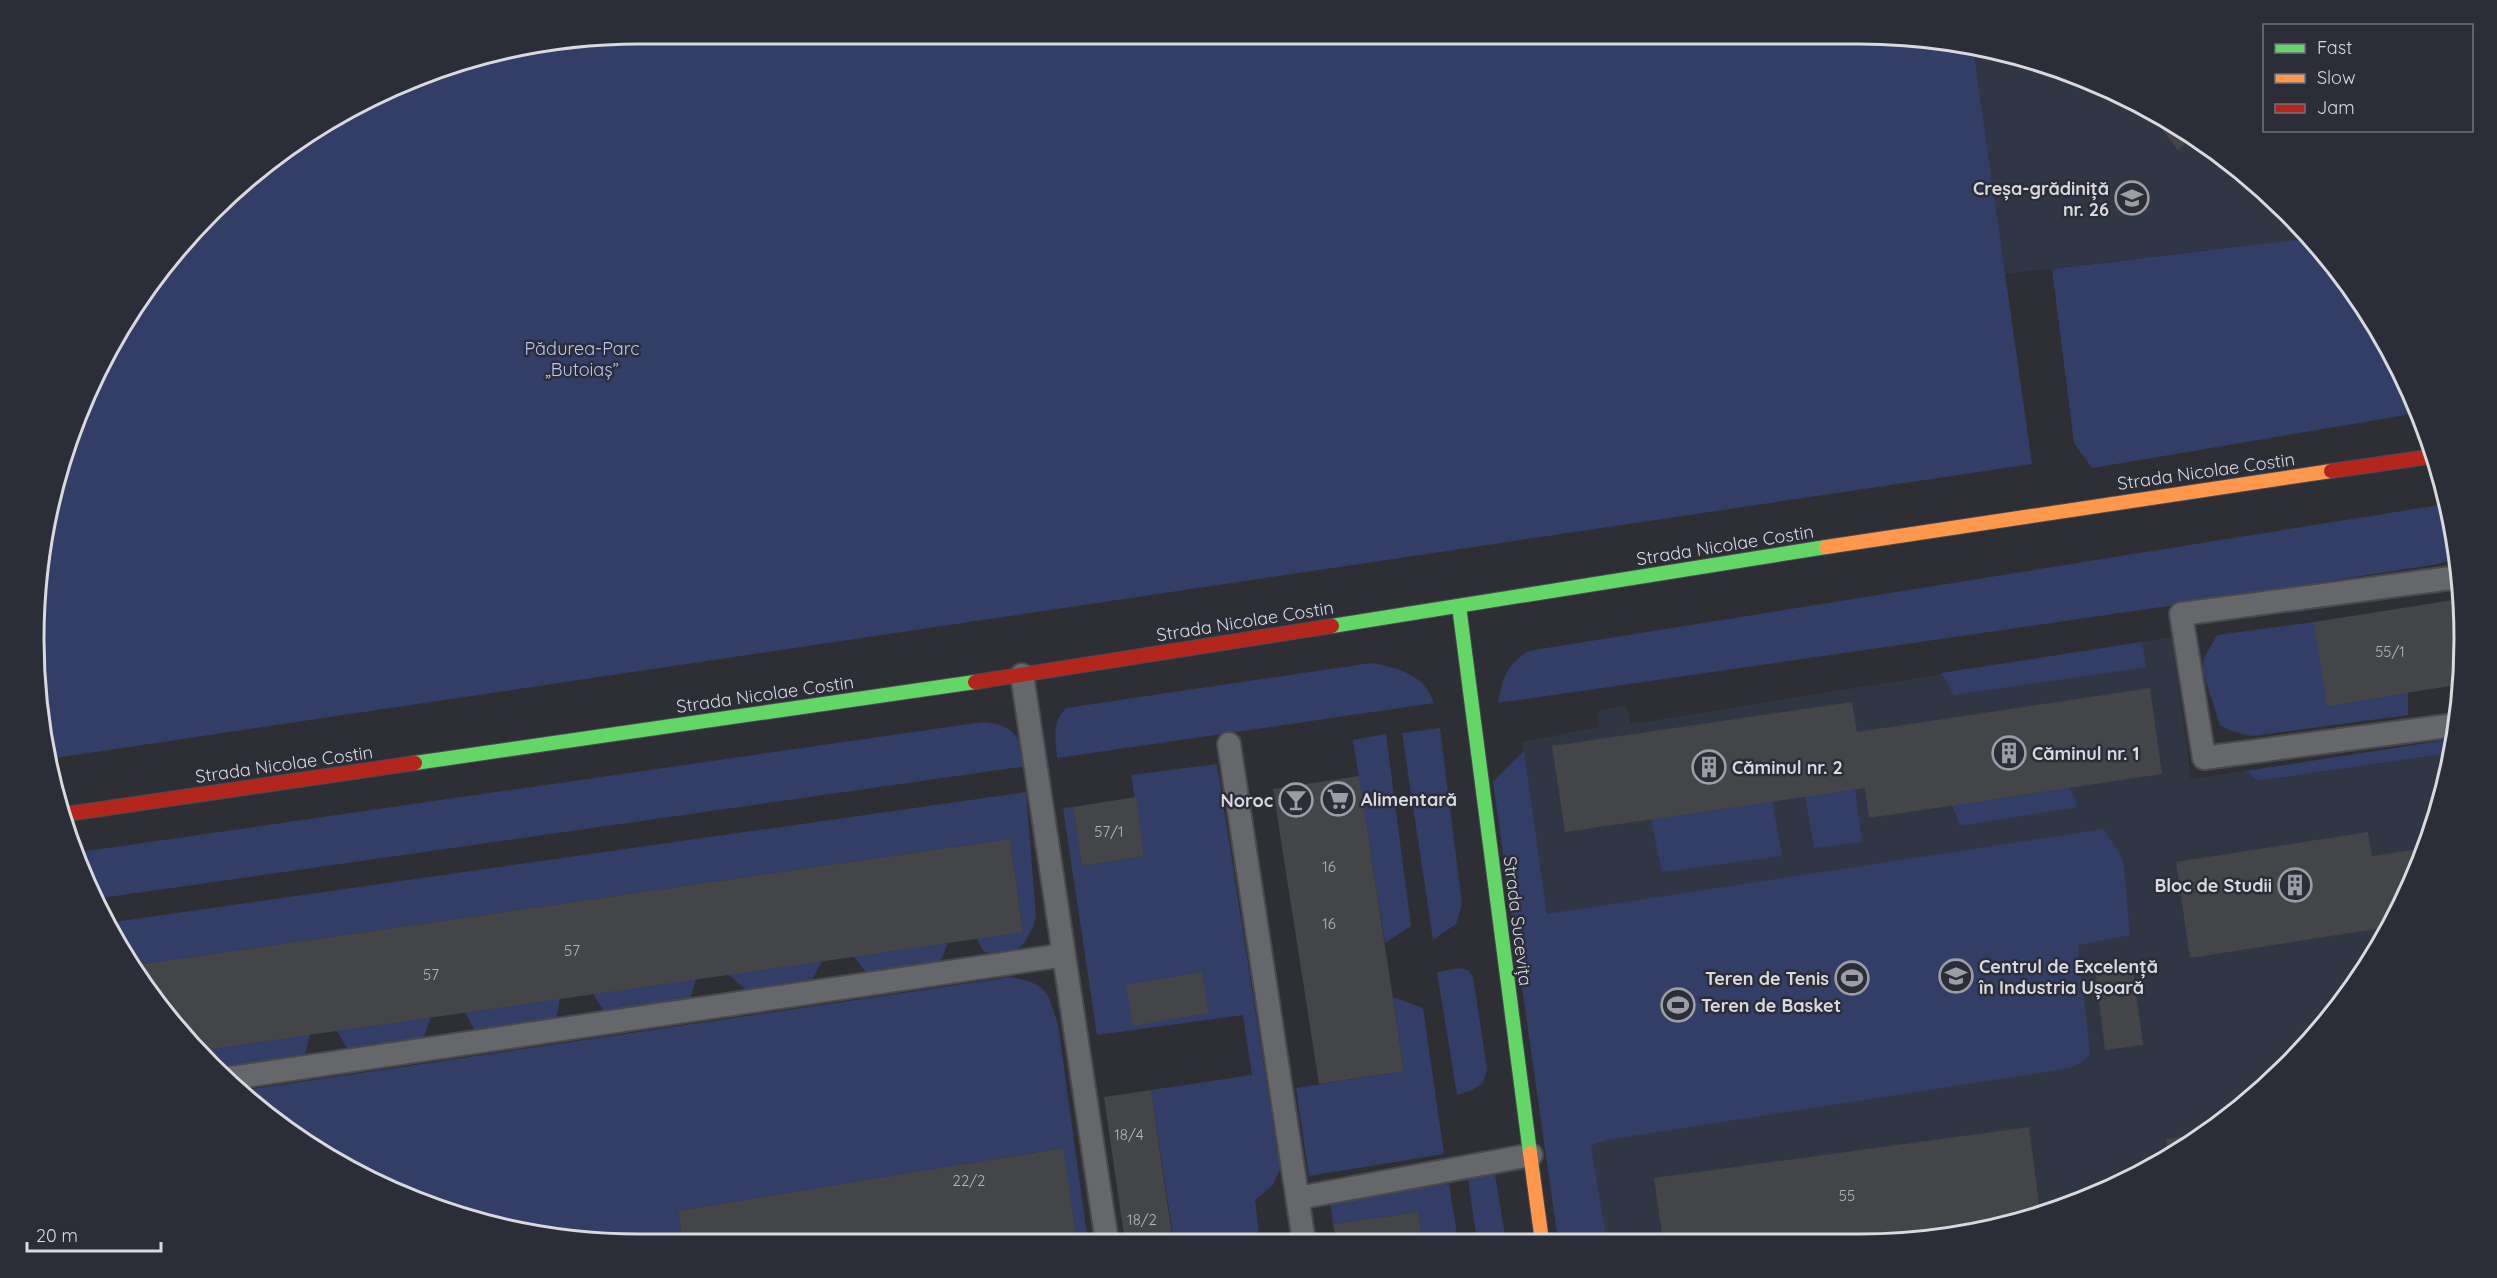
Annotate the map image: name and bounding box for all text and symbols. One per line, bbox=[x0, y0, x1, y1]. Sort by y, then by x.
legend bbox=[2263, 24, 2473, 132]
text: Fast bbox=[2317, 36, 2352, 59]
text: Slow bbox=[2317, 66, 2355, 89]
text: Jam bbox=[2317, 96, 2355, 119]
place label: Creșa-grădiniță nr. 26 bbox=[1973, 177, 2109, 221]
school or university icon: Creșa-grădiniță nr. 26 bbox=[2114, 180, 2150, 216]
park label: Pădurea-Parc „Butoiaș” bbox=[524, 337, 640, 381]
street label: Strada Nicolae Costin bbox=[2116, 447, 2296, 495]
street label: Strada Nicolae Costin bbox=[1635, 520, 1815, 570]
street label: Strada Nicolae Costin bbox=[1155, 596, 1335, 646]
house number: 55/1 bbox=[2375, 642, 2405, 661]
street label: Strada Nicolae Costin bbox=[675, 670, 855, 718]
building icon: Căminul nr. 1 bbox=[1991, 735, 2027, 771]
street label: Strada Nicolae Costin bbox=[194, 740, 374, 788]
place label: Căminul nr. 1 bbox=[2032, 742, 2140, 765]
building icon: Căminul nr. 2 bbox=[1691, 749, 1727, 785]
place label: Căminul nr. 2 bbox=[1732, 756, 1843, 779]
supermarket icon: Alimentară bbox=[1320, 781, 1356, 817]
bar icon: Noroc bbox=[1278, 782, 1314, 818]
place label: Alimentară bbox=[1361, 788, 1457, 811]
place label: Noroc bbox=[1221, 789, 1273, 812]
house number: 57/1 bbox=[1094, 822, 1124, 841]
street label: Strada Sucevița bbox=[1499, 855, 1537, 987]
house number: 16 bbox=[1322, 857, 1336, 876]
building icon: Bloc de Studii bbox=[2277, 867, 2313, 903]
place label: Bloc de Studii bbox=[2155, 874, 2272, 897]
house number: 16 bbox=[1322, 914, 1336, 933]
house number: 57 bbox=[564, 941, 580, 960]
place label: Centrul de Excelență în Industria Ușoară bbox=[1978, 955, 2158, 1000]
school or university icon: Centrul de Excelență în Industria Ușoară bbox=[1938, 958, 1974, 994]
sports icon: Teren de Tenis bbox=[1834, 960, 1870, 996]
house number: 57 bbox=[423, 965, 439, 984]
place label: Teren de Tenis bbox=[1705, 967, 1829, 990]
sports icon: Teren de Basket bbox=[1660, 987, 1696, 1023]
place label: Teren de Basket bbox=[1701, 994, 1841, 1017]
house number: 18/4 bbox=[1114, 1125, 1144, 1144]
house number: 22/2 bbox=[953, 1171, 985, 1190]
house number: 55 bbox=[1839, 1186, 1855, 1205]
house number: 18/2 bbox=[1127, 1210, 1157, 1229]
scale bar bbox=[27, 1215, 160, 1253]
text: 20 m bbox=[36, 1224, 78, 1247]

